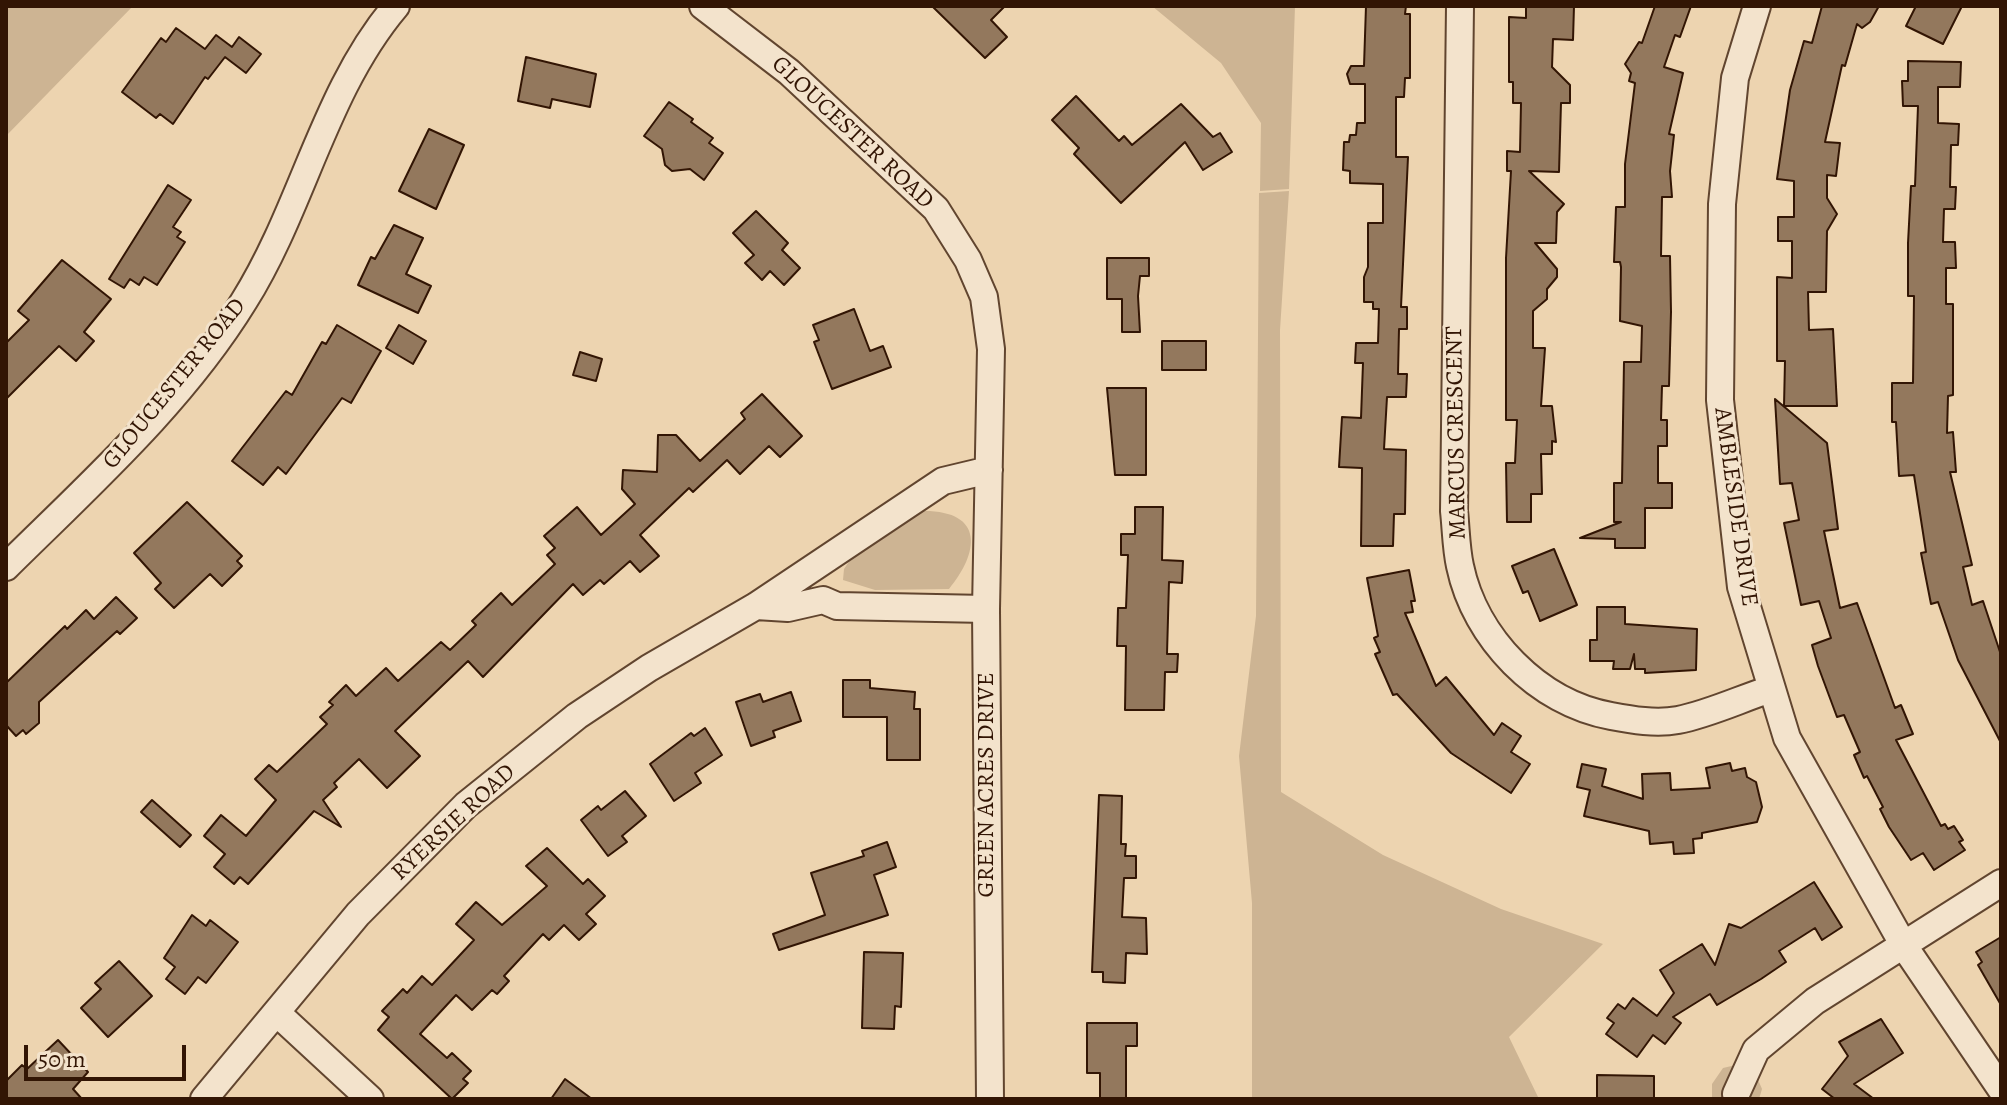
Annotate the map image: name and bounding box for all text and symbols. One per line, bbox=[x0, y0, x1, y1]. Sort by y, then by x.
street label: GLOUCESTER ROAD bbox=[765, 50, 939, 216]
street label: GLOUCESTER ROAD bbox=[97, 293, 253, 475]
street label: MARCUS CRESCENT bbox=[1441, 326, 1473, 540]
street label: AMBLESIDE DRIVE bbox=[1707, 406, 1763, 608]
street label: GREEN ACRES DRIVE bbox=[973, 672, 1001, 898]
street label: RYERSIE ROAD bbox=[386, 758, 522, 888]
scale bar bbox=[28, 1029, 190, 1079]
text: 50 m bbox=[38, 1043, 86, 1075]

